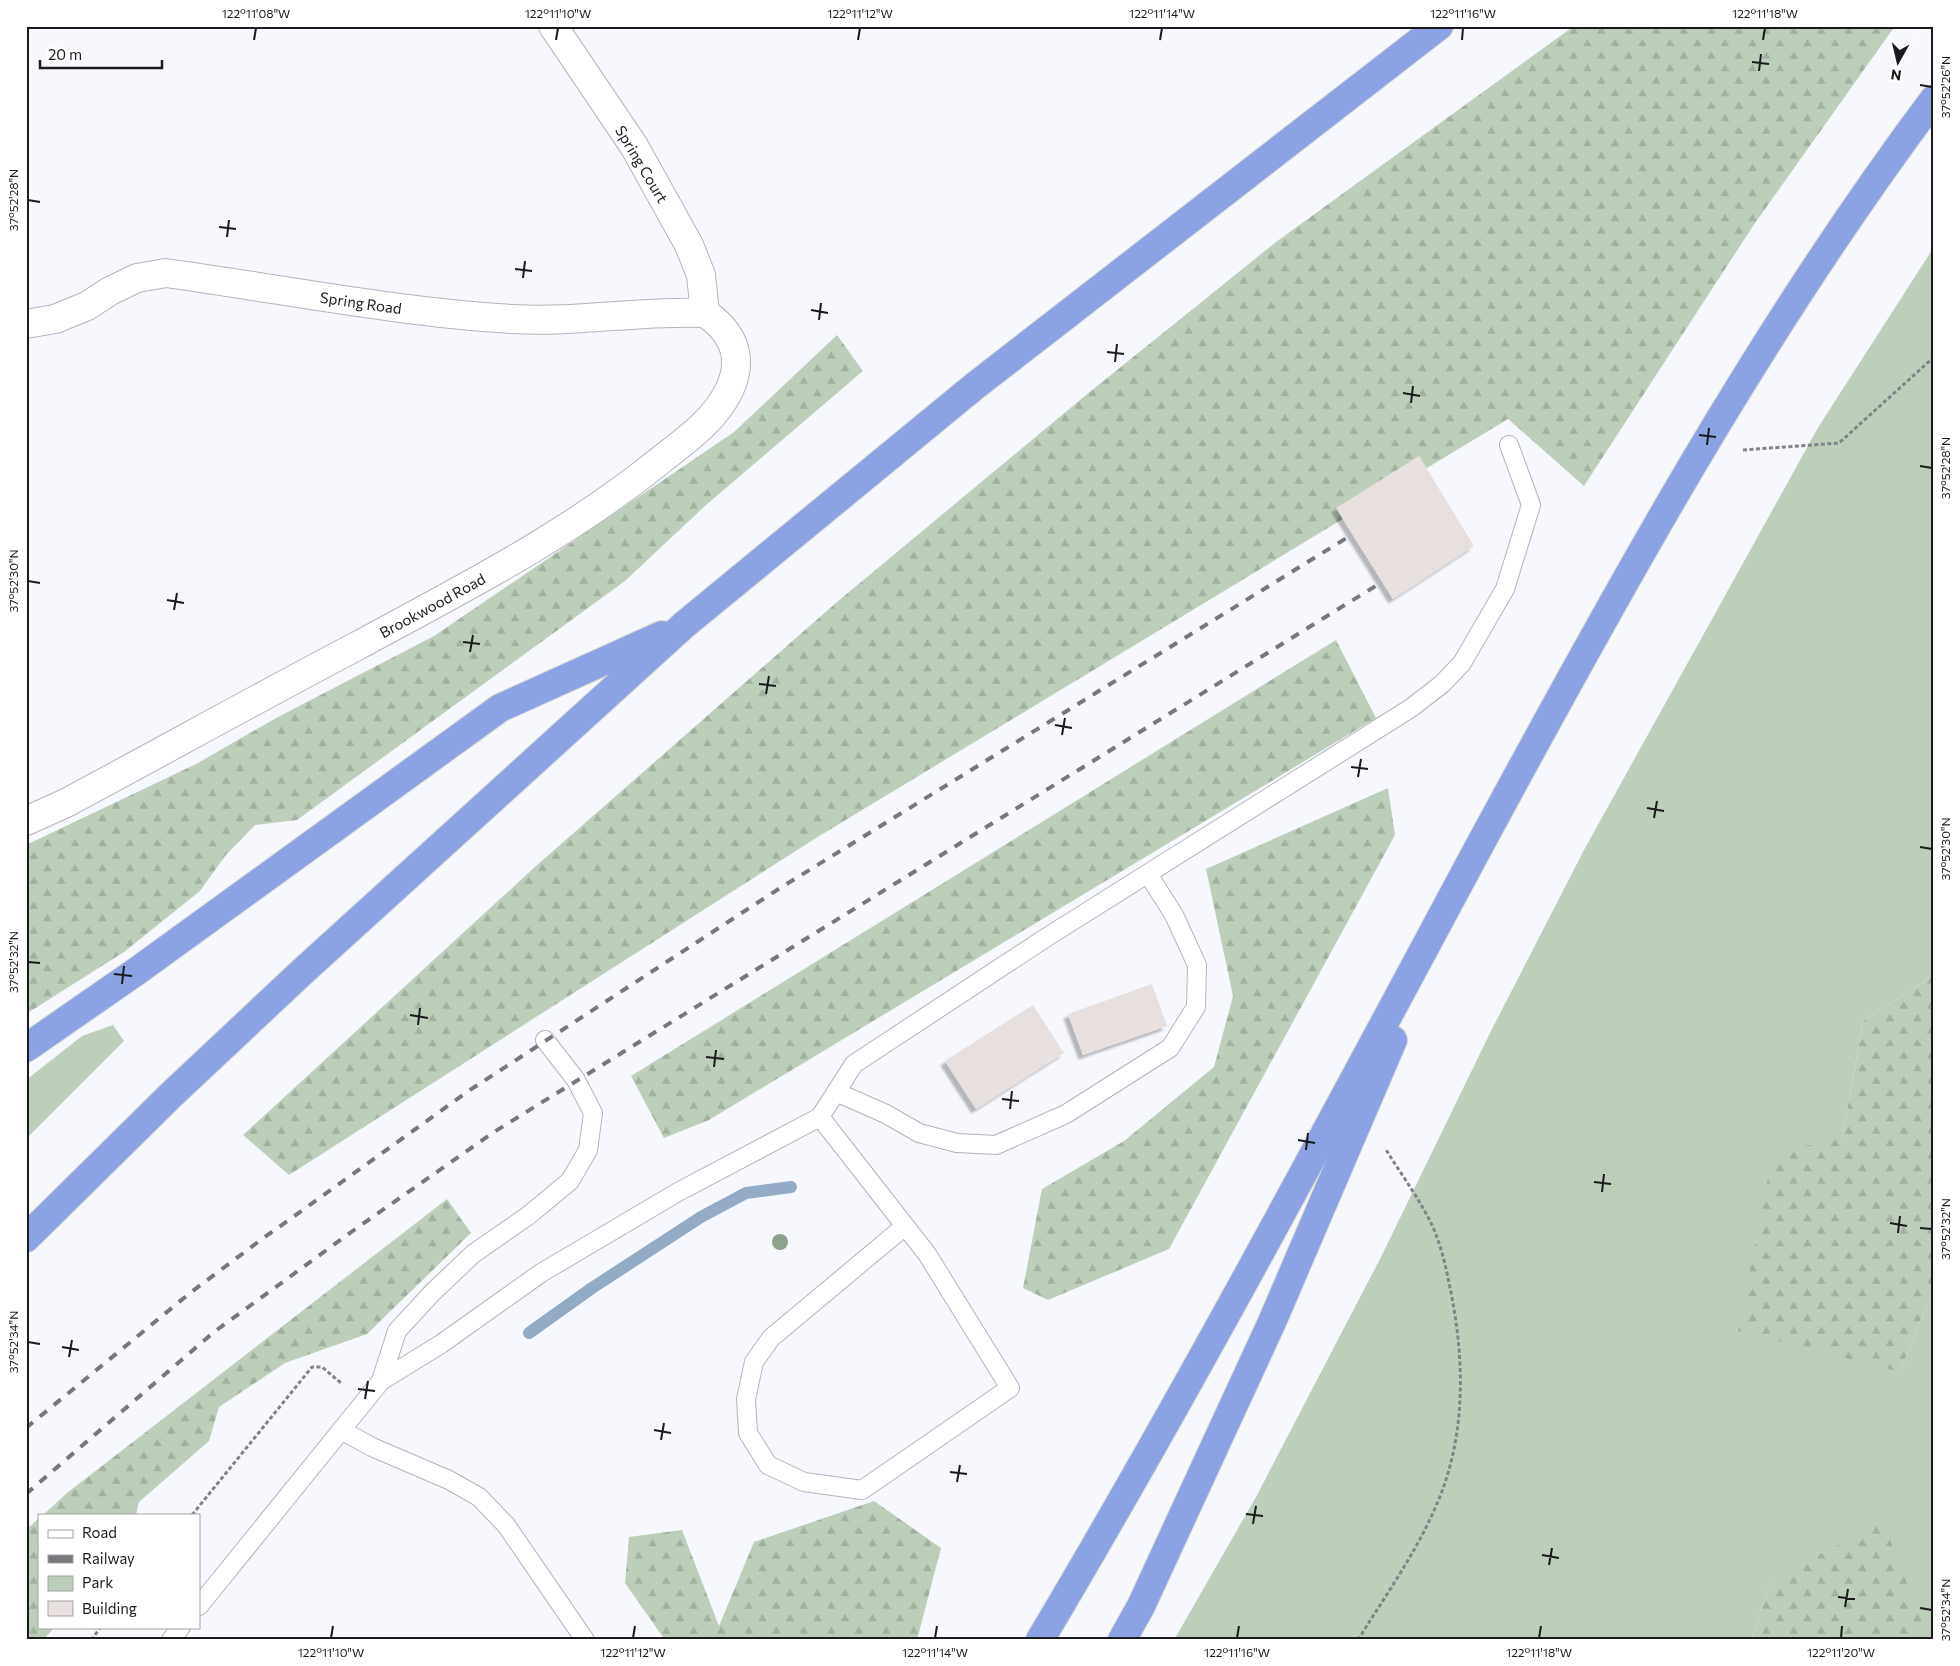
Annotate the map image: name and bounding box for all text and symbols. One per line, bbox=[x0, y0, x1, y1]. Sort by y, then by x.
text: 122°11'08"W bbox=[222, 6, 290, 20]
text: 122°11'10"W bbox=[525, 6, 591, 20]
text: 122°11'12"W bbox=[827, 6, 893, 20]
text: 122°11'14"W bbox=[1129, 6, 1195, 20]
text: 122°11'16"W bbox=[1430, 6, 1496, 20]
text: 122°11'18"W bbox=[1732, 6, 1798, 20]
scale bar bbox=[40, 38, 162, 70]
north arrow bbox=[1872, 38, 1922, 88]
text: 20 m bbox=[48, 45, 82, 63]
text: 37°52'26"N bbox=[1938, 56, 1952, 118]
text: N bbox=[1890, 66, 1903, 85]
street label: Spring Court bbox=[612, 122, 672, 206]
text: 37°52'28"N bbox=[6, 169, 20, 231]
street label: Spring Road bbox=[319, 288, 403, 317]
text: 37°52'28"N bbox=[1938, 437, 1952, 499]
text: 37°52'30"N bbox=[6, 549, 20, 613]
street label: Brookwood Road bbox=[376, 569, 488, 641]
text: 37°52'30"N bbox=[1938, 817, 1952, 881]
text: 37°52'32"N bbox=[6, 931, 20, 993]
text: 37°52'32"N bbox=[1938, 1198, 1952, 1260]
text: 37°52'34"N bbox=[6, 1311, 20, 1373]
legend bbox=[38, 1514, 200, 1628]
text: Road bbox=[82, 1523, 117, 1541]
text: Railway bbox=[82, 1549, 135, 1567]
text: Park bbox=[82, 1573, 113, 1591]
text: 37°52'34"N bbox=[1938, 1579, 1952, 1641]
text: Building bbox=[82, 1599, 137, 1617]
text: 122°11'10"W bbox=[298, 1645, 364, 1659]
text: 122°11'12"W bbox=[600, 1645, 666, 1659]
text: 122°11'14"W bbox=[902, 1645, 968, 1659]
text: 122°11'16"W bbox=[1204, 1645, 1270, 1659]
text: 122°11'18"W bbox=[1506, 1645, 1572, 1659]
text: 122°11'20"W bbox=[1807, 1645, 1875, 1659]

